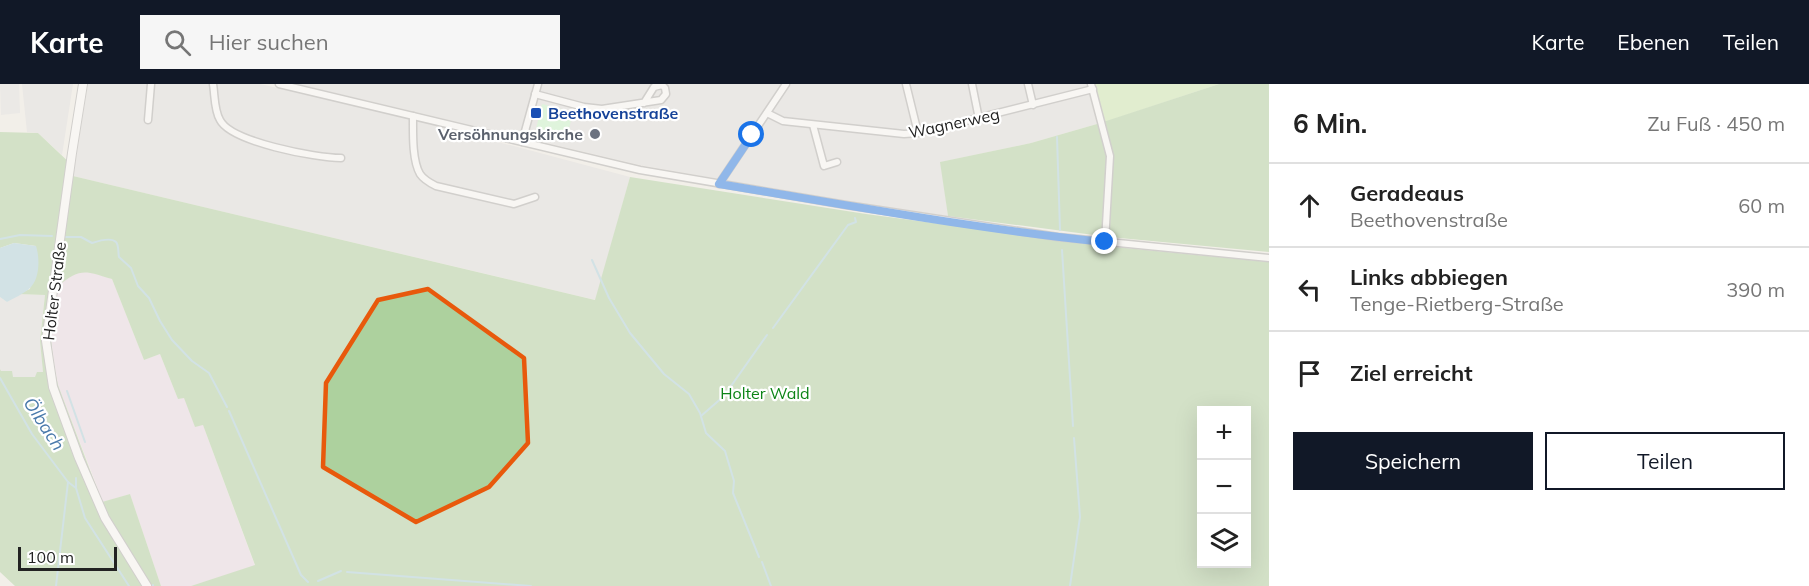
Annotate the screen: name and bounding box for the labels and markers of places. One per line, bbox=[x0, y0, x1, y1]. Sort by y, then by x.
place label: Beethovenstraße bbox=[548, 103, 678, 123]
marker: Beethovenstraße bbox=[529, 106, 543, 120]
place label: Versöhnungskirche bbox=[437, 124, 583, 144]
marker: Versöhnungskirche bbox=[588, 127, 602, 141]

